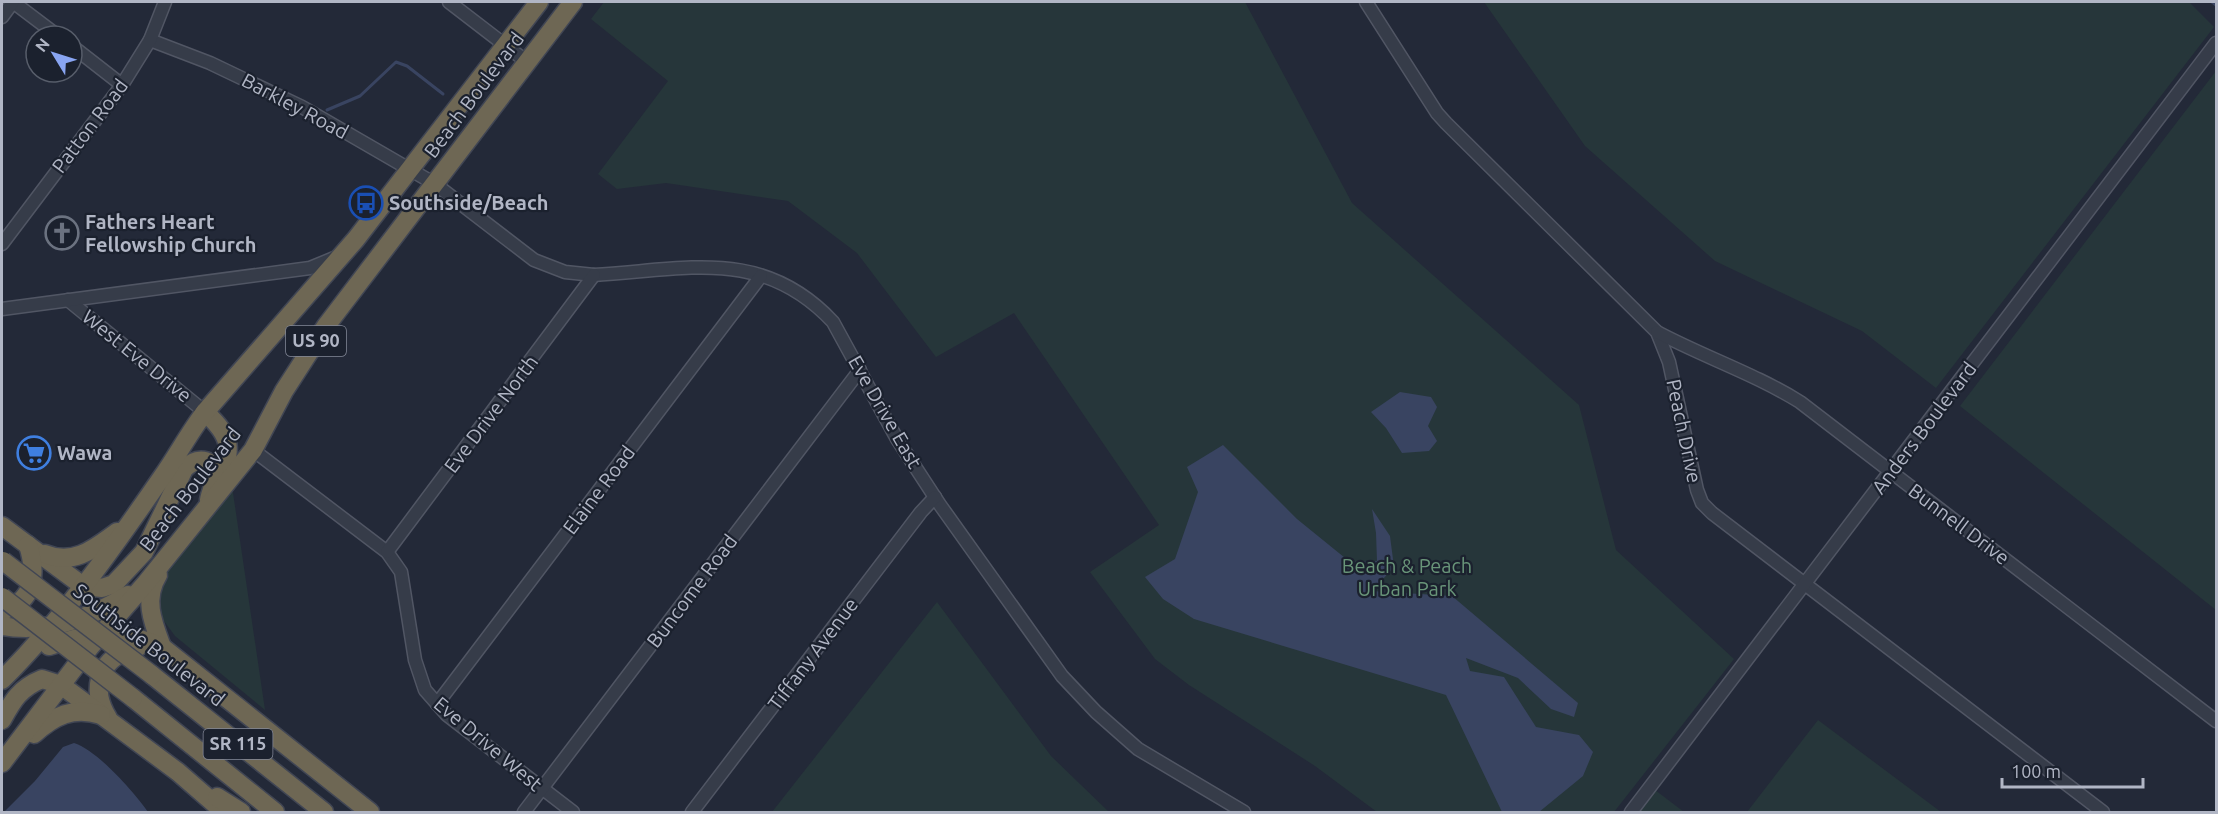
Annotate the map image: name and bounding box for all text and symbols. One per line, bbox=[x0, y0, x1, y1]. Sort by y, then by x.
north arrow bbox=[24, 24, 84, 84]
street label: Beach Boulevard bbox=[419, 28, 528, 162]
text: N bbox=[31, 35, 53, 55]
street label: Barkley Road bbox=[238, 68, 352, 143]
street label: Patton Road bbox=[47, 74, 132, 177]
bus stop icon: Southside/Beach bbox=[348, 185, 384, 221]
place label: Southside/Beach bbox=[389, 191, 548, 214]
place label: Fathers Heart Fellowship Church bbox=[85, 210, 256, 256]
church icon: Fathers Heart Fellowship Church bbox=[44, 215, 80, 251]
street label: West Eve Drive bbox=[78, 305, 197, 407]
road number: US 90 bbox=[286, 326, 346, 356]
street label: Eve Drive North bbox=[439, 350, 542, 477]
street label: Eve Drive East bbox=[844, 351, 927, 472]
street label: Anders Boulevard bbox=[1866, 357, 1981, 498]
street label: Peach Drive bbox=[1662, 377, 1707, 485]
street label: Beach Boulevard bbox=[134, 422, 245, 555]
supermarket icon: Wawa bbox=[16, 435, 52, 471]
place label: Wawa bbox=[57, 441, 112, 464]
street label: Elaine Road bbox=[558, 441, 639, 538]
street label: Bunnell Drive bbox=[1904, 478, 2014, 569]
street label: Buncome Road bbox=[642, 530, 742, 652]
park label: Beach & Peach Urban Park bbox=[1342, 554, 1472, 600]
street label: Southside Boulevard bbox=[69, 579, 229, 711]
street label: Tiffany Avenue bbox=[763, 593, 862, 714]
street label: Eve Drive West bbox=[430, 692, 547, 796]
road number: SR 115 bbox=[204, 729, 272, 759]
scale bar bbox=[2002, 751, 2143, 789]
text: 100 m bbox=[2011, 761, 2061, 781]

